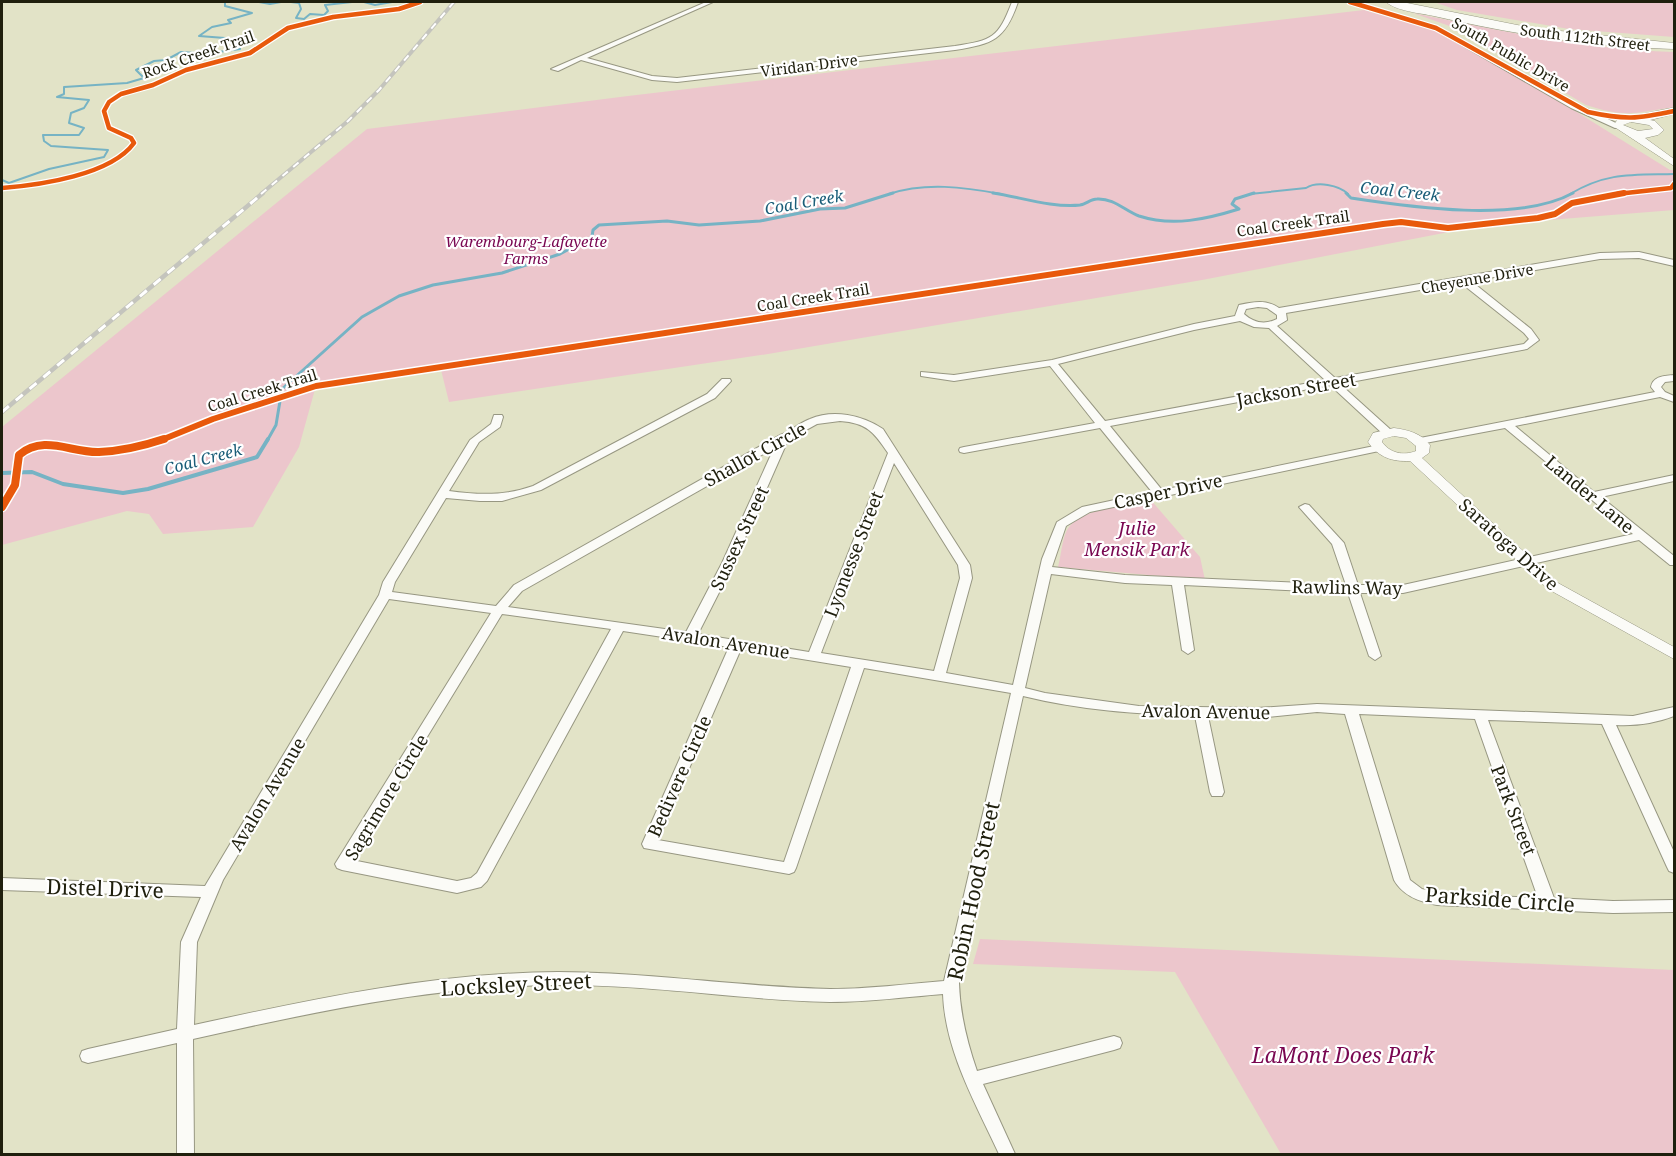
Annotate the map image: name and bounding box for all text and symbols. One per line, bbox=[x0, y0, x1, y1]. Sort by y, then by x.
street label: South Public Drive bbox=[1448, 12, 1574, 96]
street label: South 112th Street bbox=[1519, 19, 1651, 55]
street label: Rock Creek Trail bbox=[139, 25, 257, 83]
street label: Viridan Drive bbox=[759, 49, 859, 81]
water label: Coal Creek bbox=[1359, 176, 1442, 206]
water label: Coal Creek bbox=[763, 184, 846, 220]
street label: Coal Creek Trail bbox=[1235, 205, 1351, 241]
park label: Warembourg-Lafayette Farms bbox=[445, 231, 608, 268]
street label: Cheyenne Drive bbox=[1419, 258, 1535, 298]
street label: Coal Creek Trail bbox=[755, 278, 871, 316]
street label: Coal Creek Trail bbox=[205, 364, 320, 416]
street label: Jackson Street bbox=[1233, 367, 1358, 411]
street label: Shallot Circle bbox=[700, 416, 810, 492]
water label: Coal Creek bbox=[162, 438, 245, 480]
street label: Lander Lane bbox=[1540, 450, 1640, 538]
street label: Casper Drive bbox=[1111, 468, 1225, 514]
street label: Sussex Street bbox=[704, 482, 774, 594]
street label: Lyonesse Street bbox=[818, 488, 888, 620]
street label: Saratoga Drive bbox=[1454, 493, 1564, 595]
park label: Julie Mensik Park bbox=[1083, 516, 1191, 561]
street label: Rawlins Way bbox=[1291, 574, 1403, 600]
street label: Avalon Avenue bbox=[661, 620, 791, 664]
street label: Avalon Avenue bbox=[1141, 698, 1271, 724]
street label: Bedivere Circle bbox=[642, 712, 716, 840]
street label: Sagrimore Circle bbox=[339, 729, 433, 865]
street label: Avalon Avenue bbox=[224, 733, 310, 855]
street label: Park Street bbox=[1486, 761, 1542, 859]
street label: Robin Hood Street bbox=[940, 799, 1006, 983]
street label: Distel Drive bbox=[46, 872, 164, 904]
street label: Parkside Circle bbox=[1424, 880, 1576, 918]
street label: Locksley Street bbox=[440, 966, 592, 1002]
park label: LaMont Does Park bbox=[1251, 1041, 1435, 1069]

